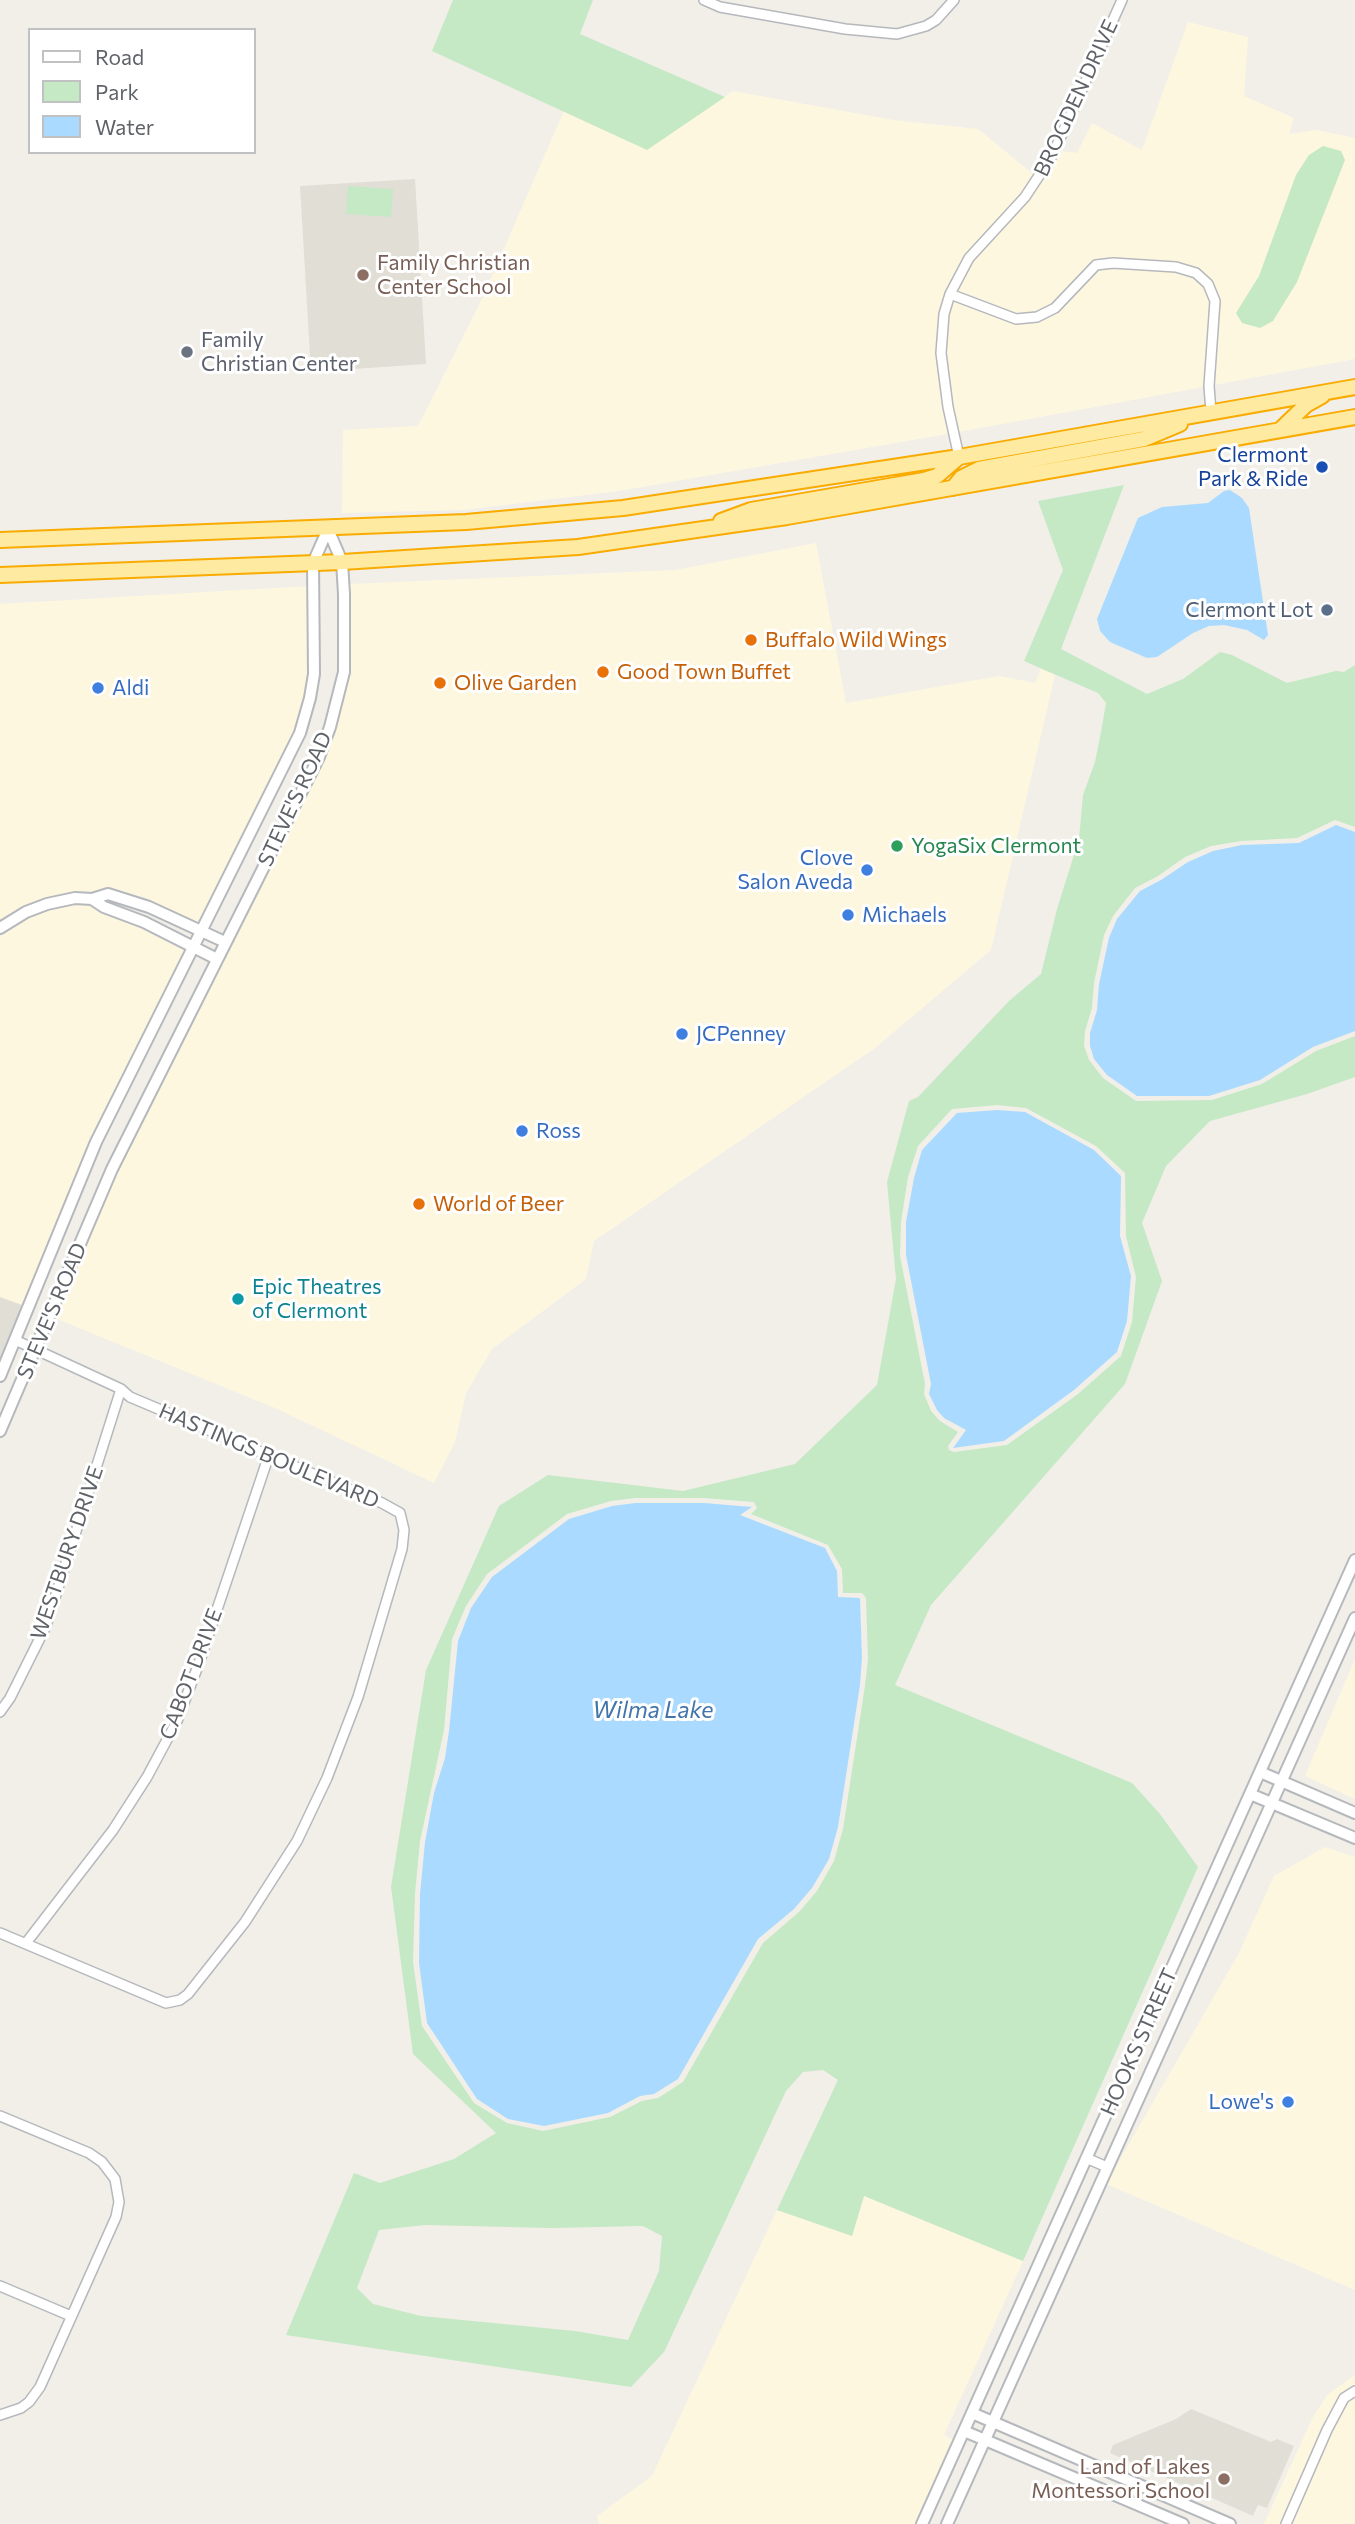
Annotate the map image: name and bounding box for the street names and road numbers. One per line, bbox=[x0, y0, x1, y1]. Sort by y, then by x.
street label: BROGDEN DRIVE bbox=[1029, 16, 1123, 180]
street label: STEVE'S ROAD bbox=[253, 728, 337, 870]
street label: STEVE'S ROAD bbox=[12, 1239, 92, 1383]
street label: HASTINGS BOULEVARD bbox=[155, 1398, 383, 1514]
street label: WESTBURY DRIVE bbox=[25, 1463, 109, 1643]
street label: CABOT DRIVE bbox=[154, 1605, 228, 1743]
street label: HOOKS STREET bbox=[1095, 1964, 1183, 2120]

